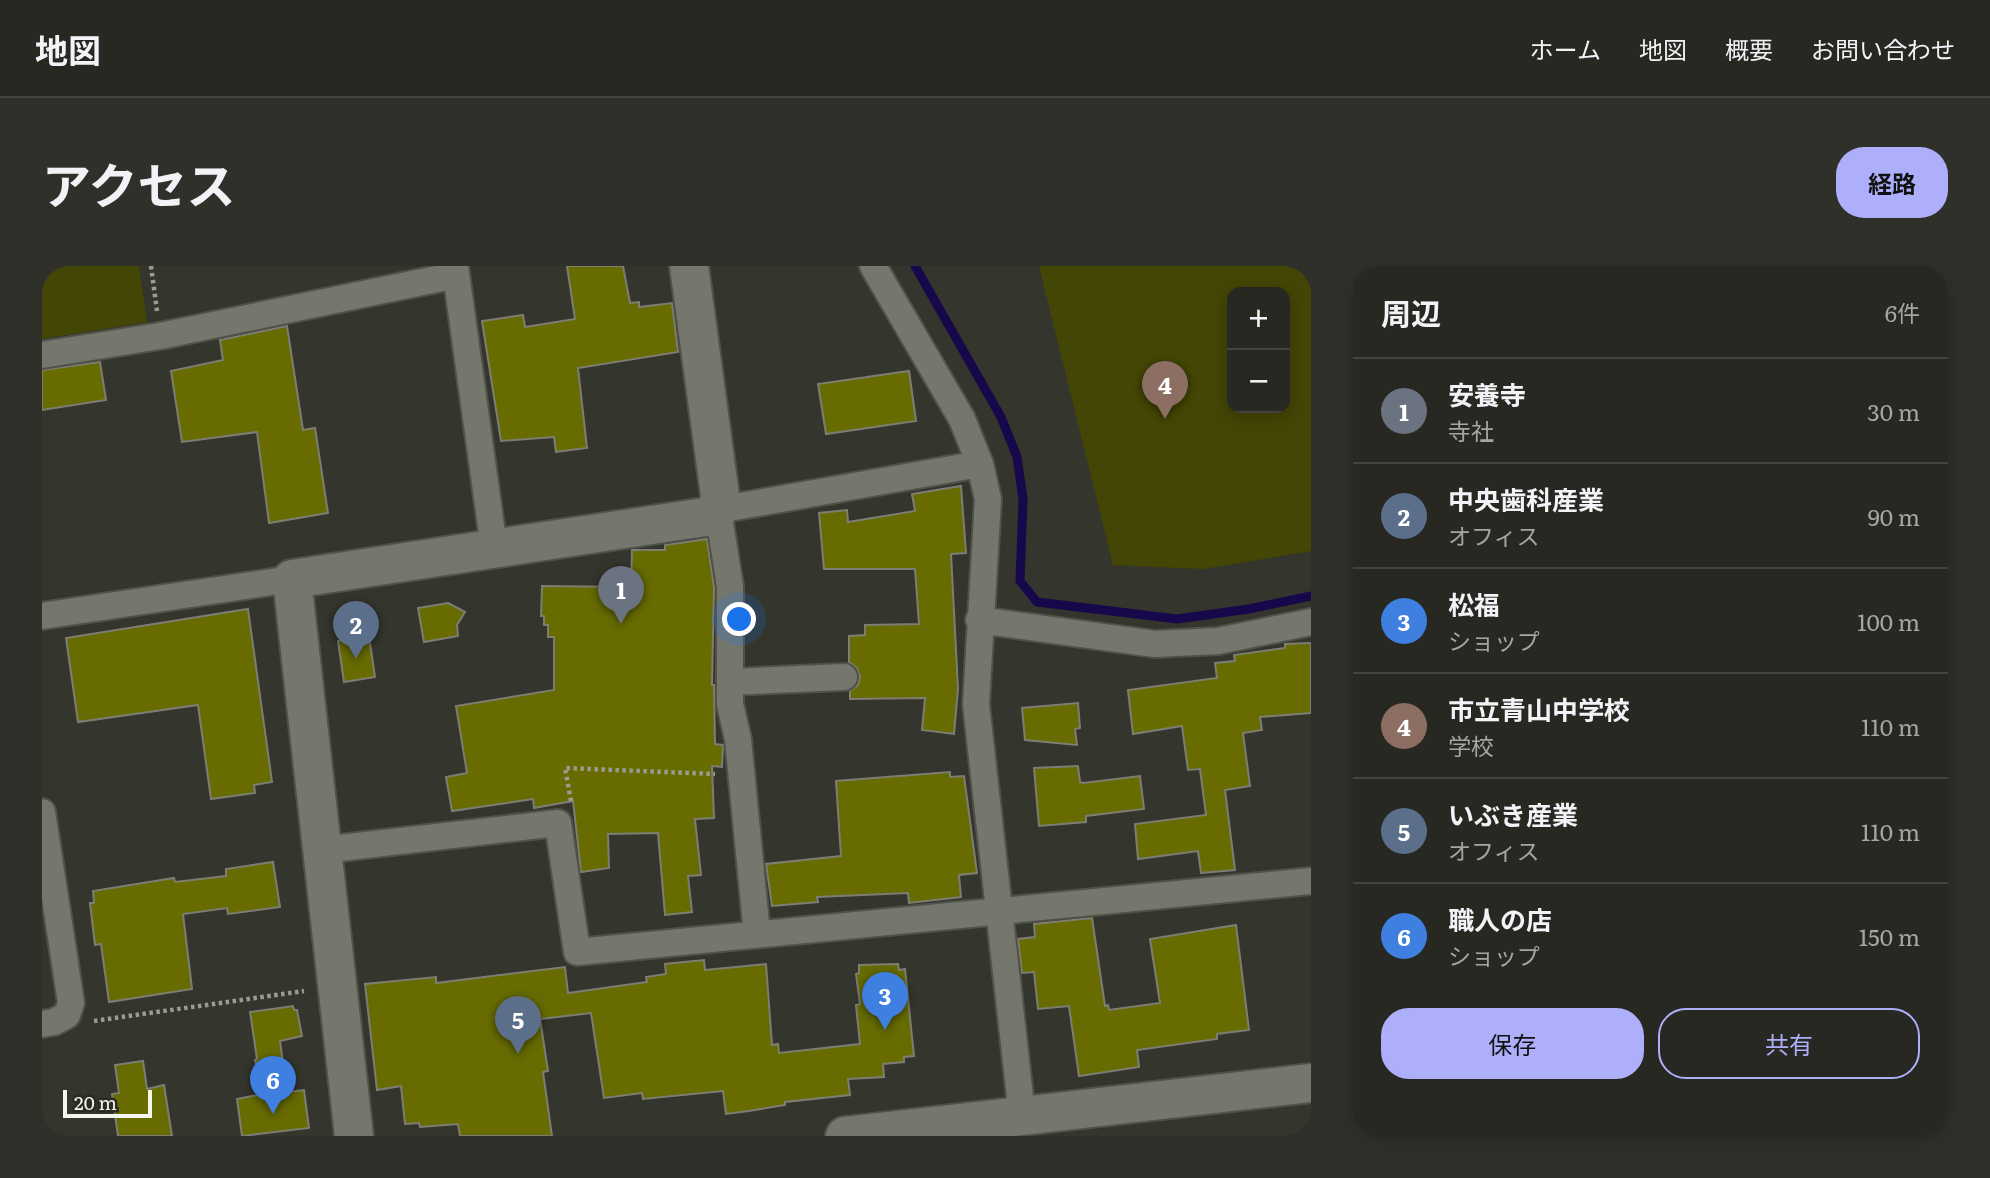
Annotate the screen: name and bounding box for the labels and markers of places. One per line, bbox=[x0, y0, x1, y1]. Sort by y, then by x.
pin: 4 bbox=[1142, 361, 1188, 419]
pin: 1 bbox=[598, 566, 644, 624]
pin: 2 bbox=[333, 601, 379, 659]
pin: 3 bbox=[862, 972, 908, 1030]
pin: 5 bbox=[495, 996, 541, 1054]
pin: 6 bbox=[250, 1056, 296, 1114]

